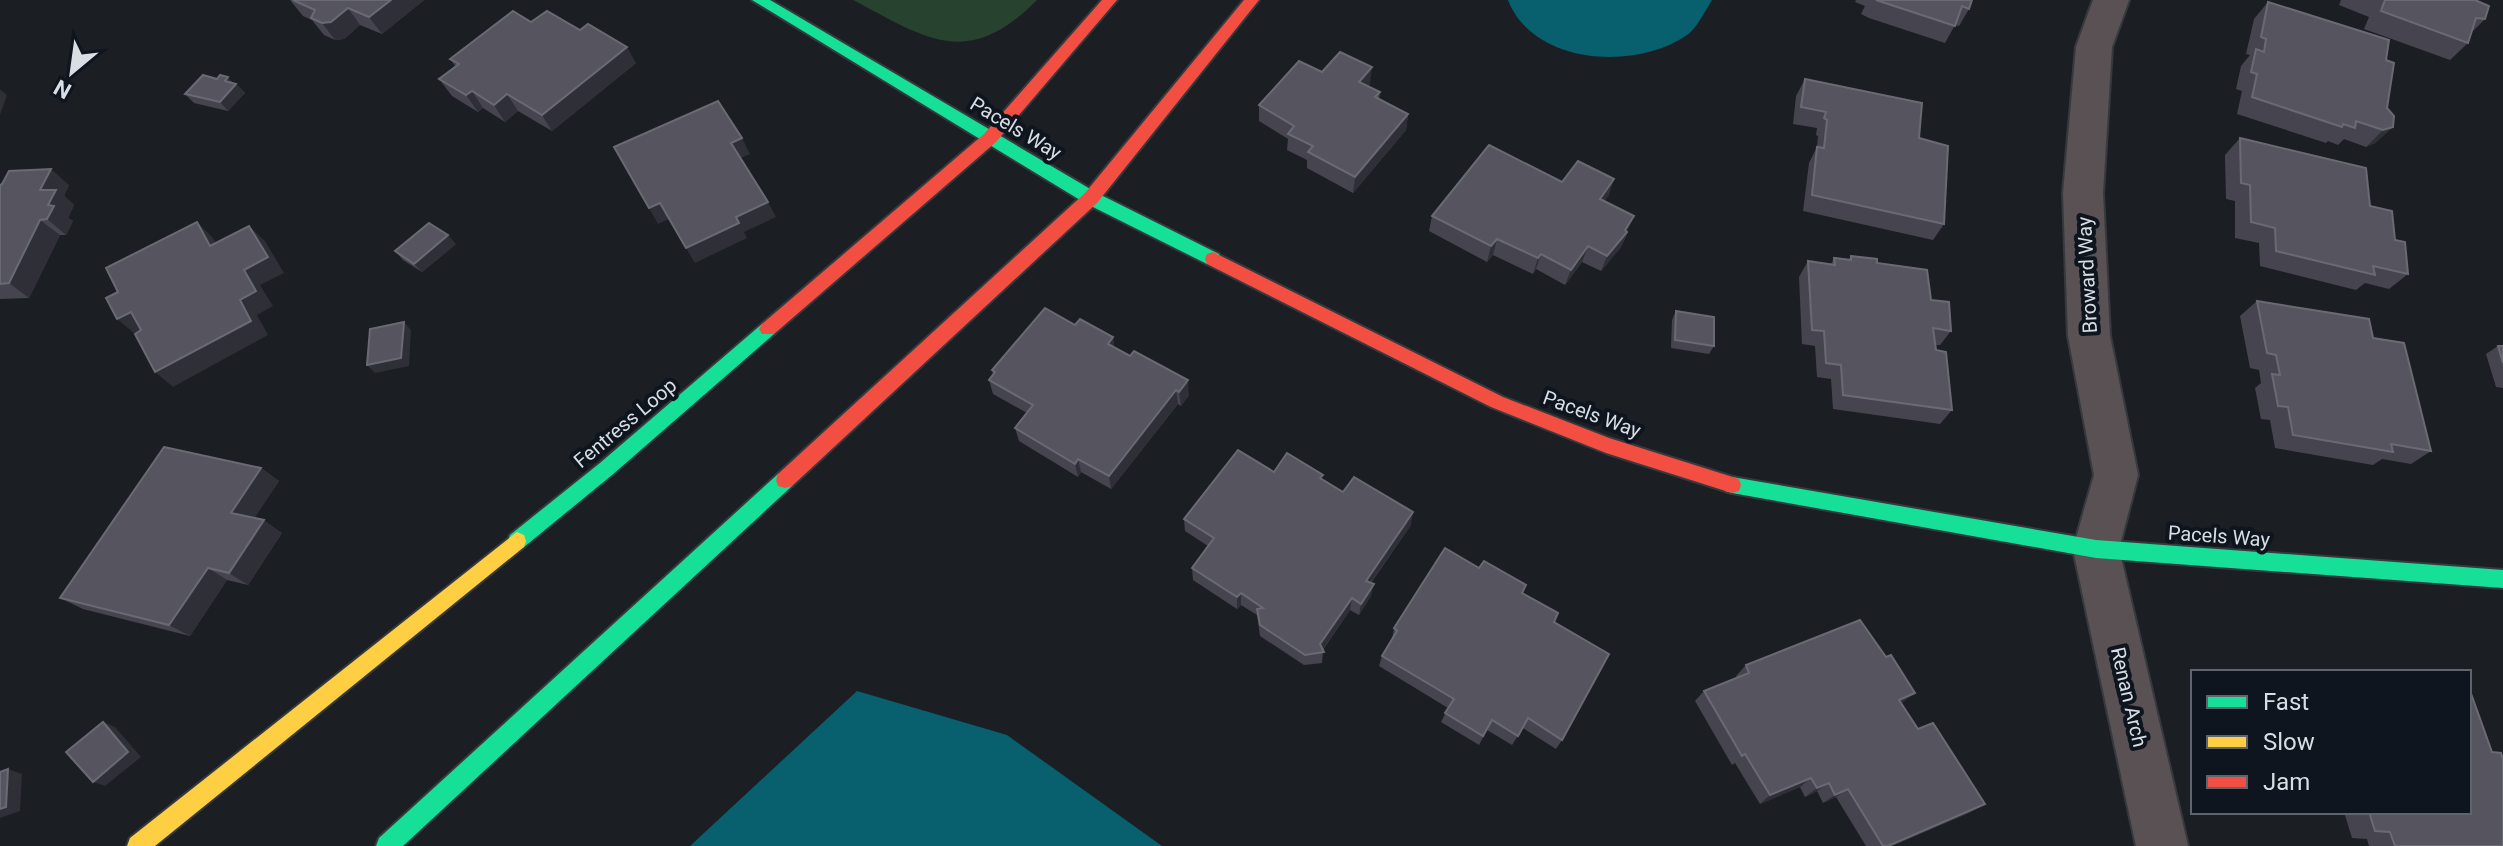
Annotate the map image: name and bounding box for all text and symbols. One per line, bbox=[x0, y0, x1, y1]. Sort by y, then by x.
north arrow bbox=[32, 32, 112, 112]
text: N bbox=[50, 74, 75, 104]
street label: Pacels Way bbox=[966, 91, 1066, 165]
street label: Broward Way bbox=[2072, 216, 2102, 334]
street label: Fentress Loop bbox=[569, 373, 681, 473]
street label: Pacels Way bbox=[1540, 385, 1645, 443]
street label: Pacels Way bbox=[2167, 520, 2271, 552]
street label: Renan Arch bbox=[2106, 645, 2152, 749]
legend bbox=[2191, 670, 2471, 814]
text: Fast bbox=[2263, 688, 2309, 716]
text: Slow bbox=[2263, 728, 2315, 756]
text: Jam bbox=[2263, 768, 2310, 796]

